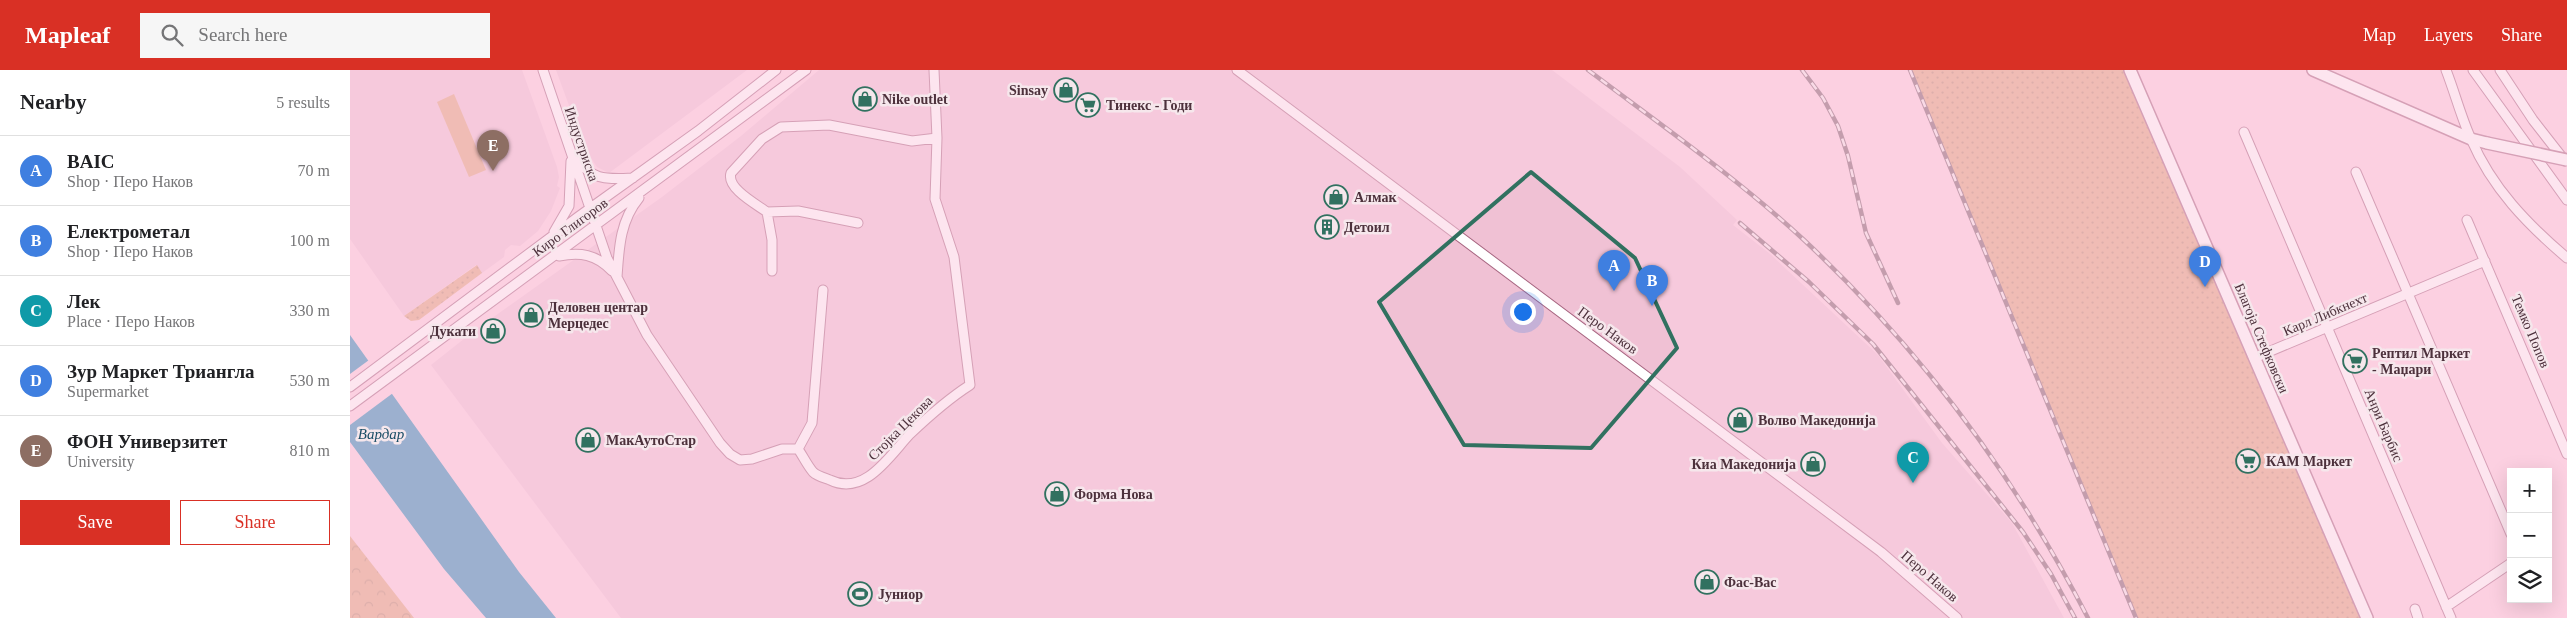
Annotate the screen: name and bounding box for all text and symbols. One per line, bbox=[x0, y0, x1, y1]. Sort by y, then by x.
search box bbox=[140, 13, 490, 58]
icon: search bbox=[158, 21, 186, 49]
text: Mapleaf bbox=[25, 22, 110, 48]
text: Search here bbox=[198, 24, 287, 45]
text: Map bbox=[2363, 25, 2396, 45]
text: Layers bbox=[2424, 25, 2473, 45]
text: Share bbox=[2501, 25, 2542, 45]
shop icon: Sinsay bbox=[1053, 77, 1079, 103]
place label: Sinsay bbox=[1009, 83, 1048, 98]
shop icon: Nike outlet bbox=[852, 86, 878, 112]
text: Nearby bbox=[20, 90, 87, 114]
place label: Nike outlet bbox=[882, 92, 948, 107]
supermarket icon: Тинекс - Годи bbox=[1075, 92, 1101, 118]
text: 5 results bbox=[276, 94, 330, 111]
place label: Тинекс - Годи bbox=[1106, 98, 1192, 113]
street label: Индустриска bbox=[562, 105, 602, 184]
pin: E bbox=[477, 130, 509, 171]
text: BAIC bbox=[67, 151, 115, 172]
text: A bbox=[30, 162, 42, 179]
text: 70 m bbox=[298, 162, 330, 179]
text: Shop · Перо Наков bbox=[67, 173, 193, 190]
shop icon: Алмак bbox=[1323, 184, 1349, 210]
place label: Алмак bbox=[1354, 190, 1397, 205]
street label: Киро Глигоров bbox=[530, 195, 611, 260]
building icon: Детоил bbox=[1314, 214, 1340, 240]
place label: Детоил bbox=[1344, 220, 1390, 235]
text: Електрометал bbox=[67, 221, 190, 242]
text: B bbox=[31, 232, 41, 249]
text: 100 m bbox=[290, 232, 330, 249]
text: Shop · Перо Наков bbox=[67, 243, 193, 260]
pin: D bbox=[2189, 246, 2221, 287]
pin: A bbox=[1598, 250, 1630, 291]
pin: B bbox=[1636, 265, 1668, 306]
street label: Благоја Стефковски bbox=[2232, 281, 2292, 396]
street label: Карл Либкнехт bbox=[2281, 290, 2369, 339]
text: Лек bbox=[67, 291, 100, 312]
street label: Темко Попов bbox=[2508, 292, 2553, 370]
your location bbox=[1510, 299, 1536, 325]
place label: Деловен центар Мерцедес bbox=[548, 300, 648, 331]
text: C bbox=[30, 302, 42, 319]
text: 330 m bbox=[290, 302, 330, 319]
shop icon: Деловен центар Мерцедес bbox=[518, 302, 544, 328]
street label: Перо Наков bbox=[1575, 304, 1641, 357]
text: Place · Перо Наков bbox=[67, 313, 195, 330]
shop icon: Дукати bbox=[480, 318, 506, 344]
place label: Дукати bbox=[430, 324, 476, 339]
place label: Рептил Маркет - Маџари bbox=[2372, 346, 2470, 377]
supermarket icon: Рептил Маркет - Маџари bbox=[2342, 348, 2368, 374]
text: Зур Маркет Триангла bbox=[67, 361, 255, 382]
text: D bbox=[30, 372, 42, 389]
text: 530 m bbox=[290, 372, 330, 389]
text: Supermarket bbox=[67, 383, 149, 400]
street label: Анри Барбис bbox=[2361, 387, 2406, 464]
street label: Стојка Цекова bbox=[865, 393, 936, 463]
shop icon: Волво Македонија bbox=[1727, 407, 1753, 433]
place label: Волво Македонија bbox=[1758, 413, 1876, 428]
water label: Вардар bbox=[358, 426, 405, 442]
shop icon: МакАутоСтар bbox=[575, 427, 601, 453]
text: ФОН Универзитет bbox=[67, 431, 227, 452]
place label: МакАутоСтар bbox=[606, 433, 696, 448]
text: E bbox=[31, 442, 41, 459]
text: 810 m bbox=[290, 442, 330, 459]
pin: C bbox=[1897, 442, 1929, 483]
supermarket icon: КАМ Маркет bbox=[2235, 448, 2261, 474]
shop icon: Киа Македонија bbox=[1800, 451, 1826, 477]
text: University bbox=[67, 453, 135, 470]
place label: КАМ Маркет bbox=[2266, 454, 2352, 469]
place label: Киа Македонија bbox=[1691, 457, 1796, 472]
map controls bbox=[2507, 468, 2552, 603]
button: + bbox=[2507, 468, 2552, 513]
shop icon: Форма Нова bbox=[1044, 481, 1070, 507]
place label: Форма Нова bbox=[1074, 487, 1153, 502]
button: Save bbox=[20, 500, 170, 545]
button: Share bbox=[180, 500, 330, 545]
button: − bbox=[2507, 513, 2552, 558]
street label: Перо Наков bbox=[1898, 548, 1961, 605]
button: layers bbox=[2507, 558, 2552, 603]
shop icon: Фас-Вас bbox=[1694, 569, 1720, 595]
place label: Фас-Вас bbox=[1724, 575, 1776, 590]
sports icon: Јуниор bbox=[847, 581, 873, 607]
place label: Јуниор bbox=[878, 587, 923, 602]

